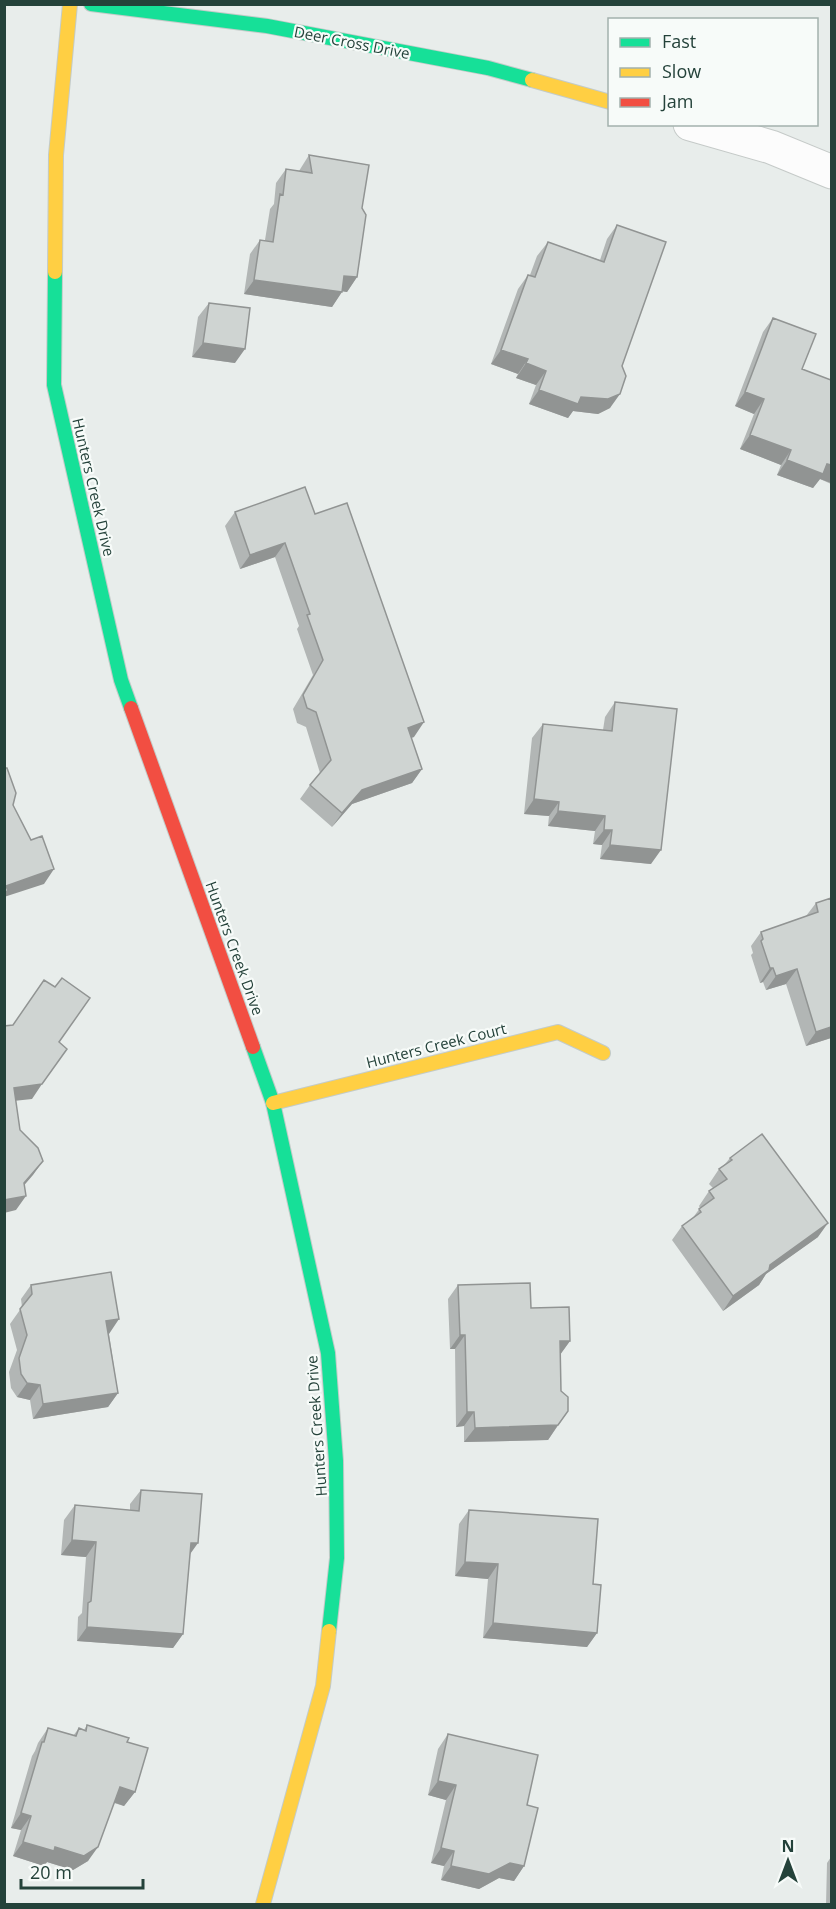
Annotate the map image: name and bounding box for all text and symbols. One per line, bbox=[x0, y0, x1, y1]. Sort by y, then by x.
legend bbox=[608, 18, 818, 126]
street label: Deer Cross Drive bbox=[293, 21, 411, 63]
text: Fast bbox=[662, 29, 696, 53]
text: Slow bbox=[662, 59, 701, 83]
text: Jam bbox=[660, 89, 694, 113]
street label: Hunters Creek Drive bbox=[68, 416, 120, 558]
street label: Hunters Creek Drive bbox=[201, 878, 269, 1018]
street label: Hunters Creek Court bbox=[364, 1018, 508, 1072]
street label: Hunters Creek Drive bbox=[301, 1355, 331, 1497]
north arrow bbox=[758, 1831, 818, 1891]
text: N bbox=[781, 1835, 795, 1857]
scale bar bbox=[21, 1852, 142, 1890]
text: 20 m bbox=[30, 1860, 72, 1884]

